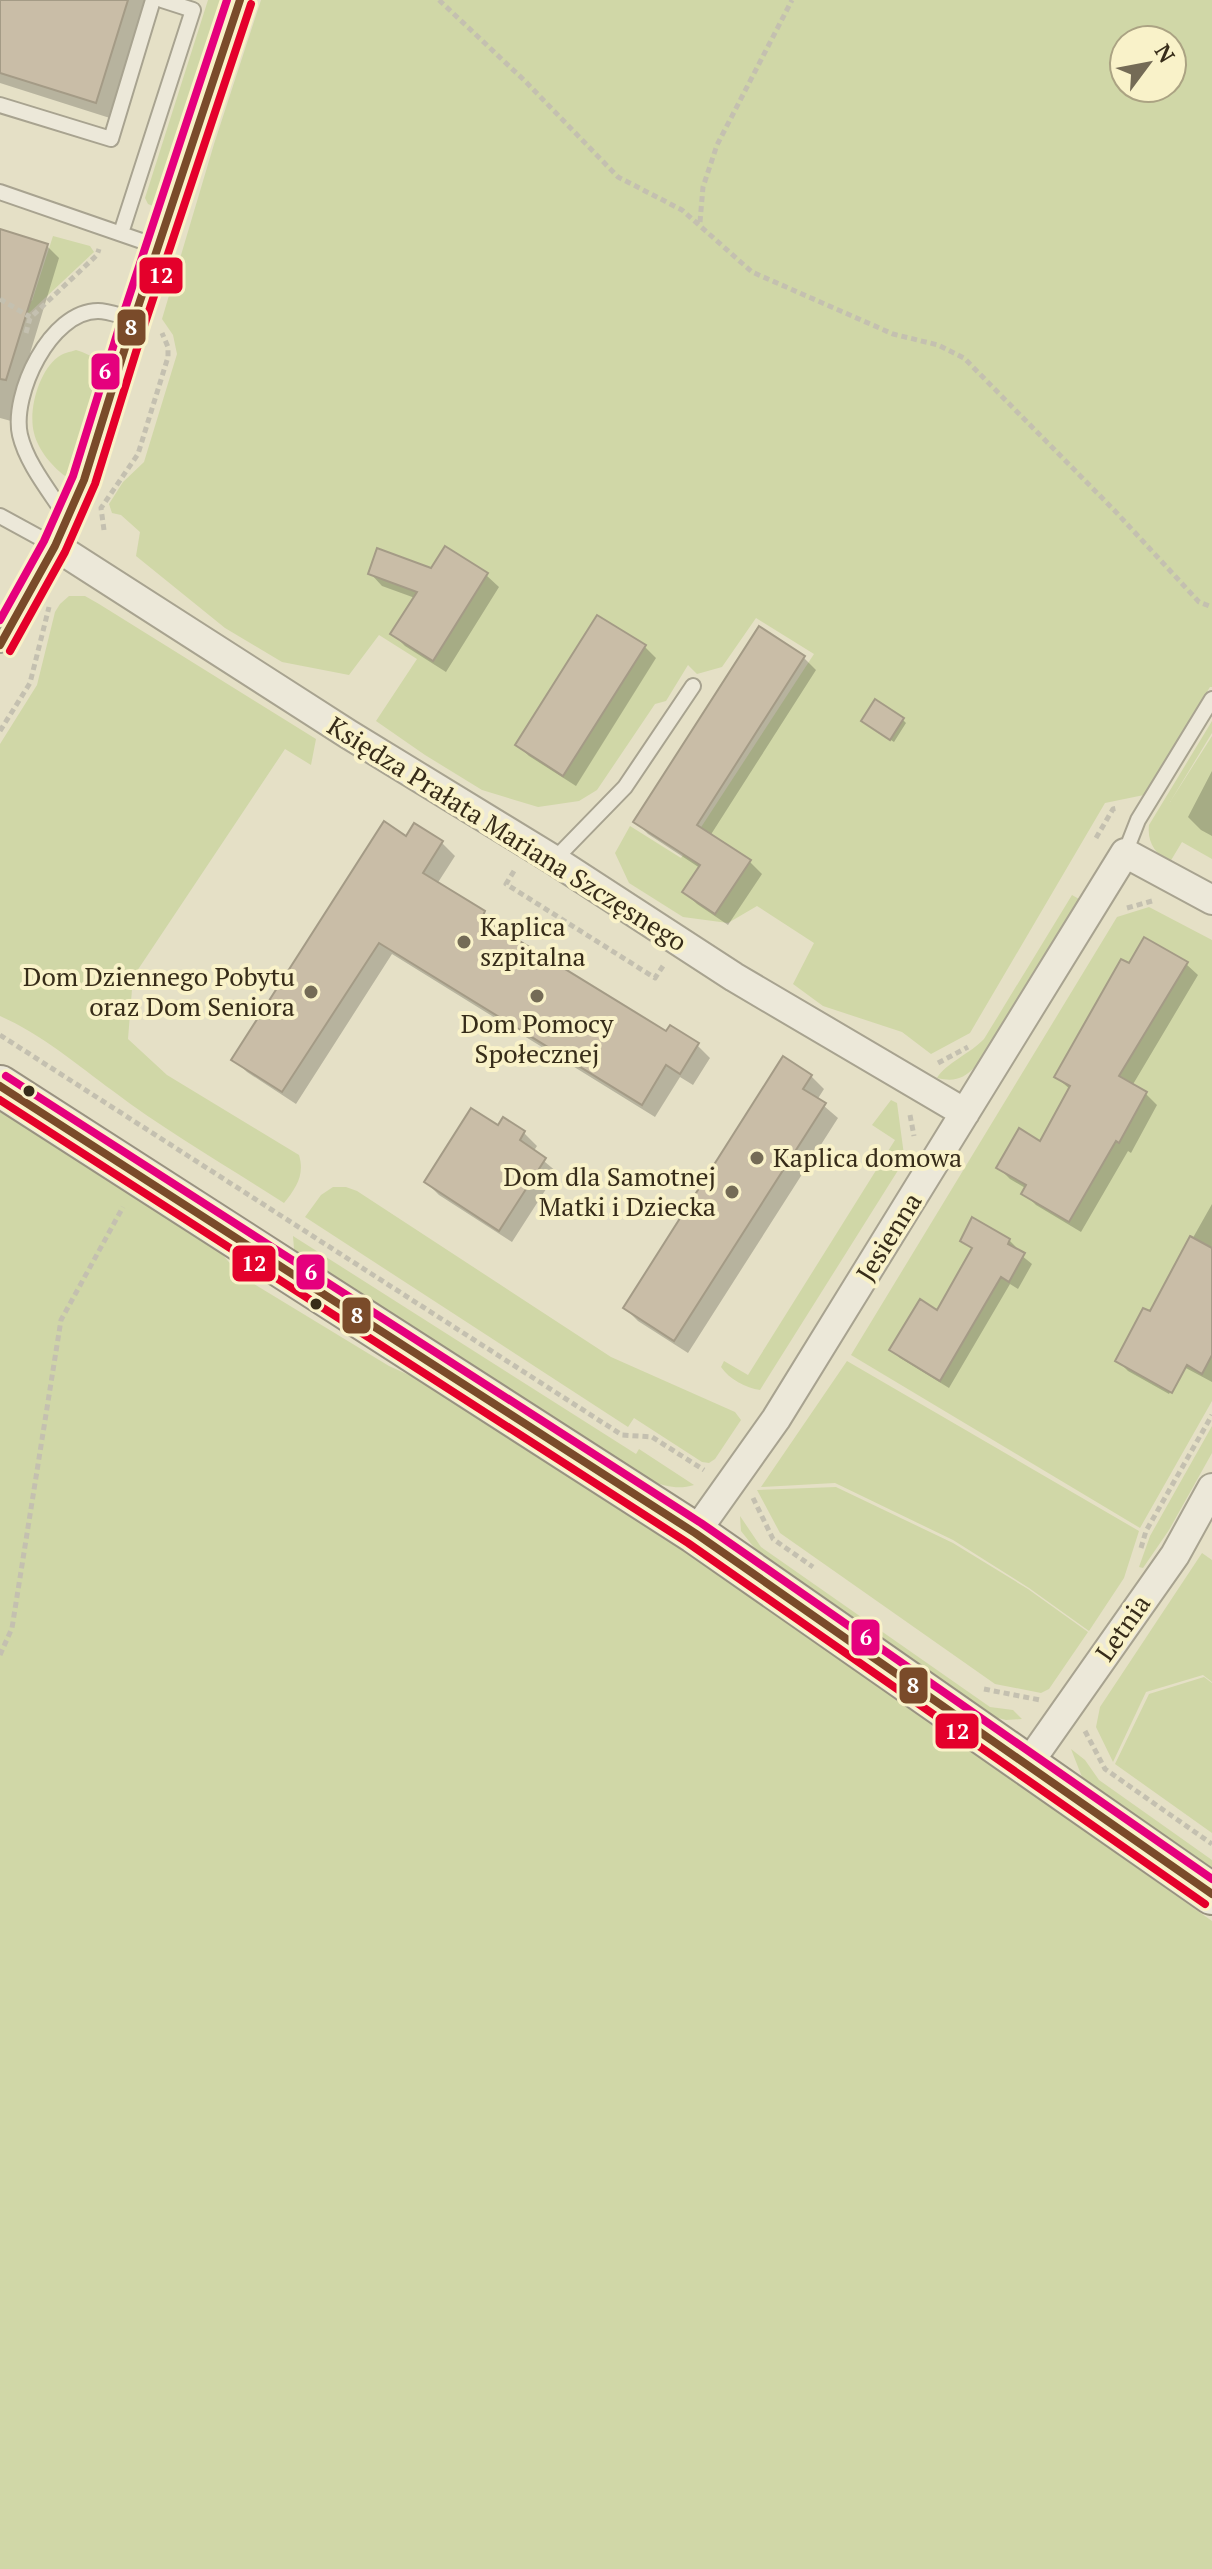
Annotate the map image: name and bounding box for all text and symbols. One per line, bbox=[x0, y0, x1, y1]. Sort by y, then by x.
north arrow bbox=[1108, 24, 1188, 104]
text: N bbox=[1149, 38, 1182, 68]
line badge: 12 bbox=[138, 256, 184, 295]
text: 12 bbox=[149, 260, 173, 289]
line badge: 8 bbox=[116, 308, 147, 347]
text: 8 bbox=[125, 312, 137, 341]
line badge: 6 bbox=[90, 352, 121, 391]
text: 6 bbox=[99, 356, 111, 385]
street label: Księdza Prałata Mariana Szczęsnego bbox=[321, 708, 694, 958]
place label: Kaplica szpitalna bbox=[480, 909, 586, 973]
marker: Kaplica szpitalna bbox=[455, 933, 473, 951]
place label: Dom Dziennego Pobytu oraz Dom Seniora bbox=[23, 959, 295, 1023]
marker: Dom Dziennego Pobytu oraz Dom Seniora bbox=[302, 983, 320, 1001]
marker: Dom Pomocy Społecznej bbox=[528, 987, 546, 1005]
place label: Dom Pomocy Społecznej bbox=[461, 1006, 614, 1070]
unlabelled marker bbox=[21, 1083, 37, 1099]
place label: Kaplica domowa bbox=[773, 1140, 962, 1174]
marker: Kaplica domowa bbox=[748, 1149, 766, 1167]
place label: Dom dla Samotnej Matki i Dziecka bbox=[504, 1159, 716, 1223]
marker: Dom dla Samotnej Matki i Dziecka bbox=[723, 1183, 741, 1201]
street label: Jesienna bbox=[848, 1186, 929, 1287]
line badge: 12 bbox=[231, 1244, 277, 1283]
text: 12 bbox=[242, 1248, 266, 1277]
line badge: 6 bbox=[295, 1253, 326, 1291]
text: 6 bbox=[305, 1257, 317, 1286]
unlabelled marker bbox=[308, 1296, 324, 1312]
line badge: 8 bbox=[341, 1296, 372, 1335]
text: 8 bbox=[351, 1300, 363, 1329]
street label: Letnia bbox=[1087, 1588, 1157, 1667]
line badge: 6 bbox=[850, 1618, 881, 1657]
text: 6 bbox=[860, 1622, 872, 1651]
line badge: 8 bbox=[898, 1666, 929, 1705]
text: 8 bbox=[907, 1670, 919, 1699]
line badge: 12 bbox=[934, 1712, 980, 1750]
text: 12 bbox=[945, 1716, 969, 1745]

